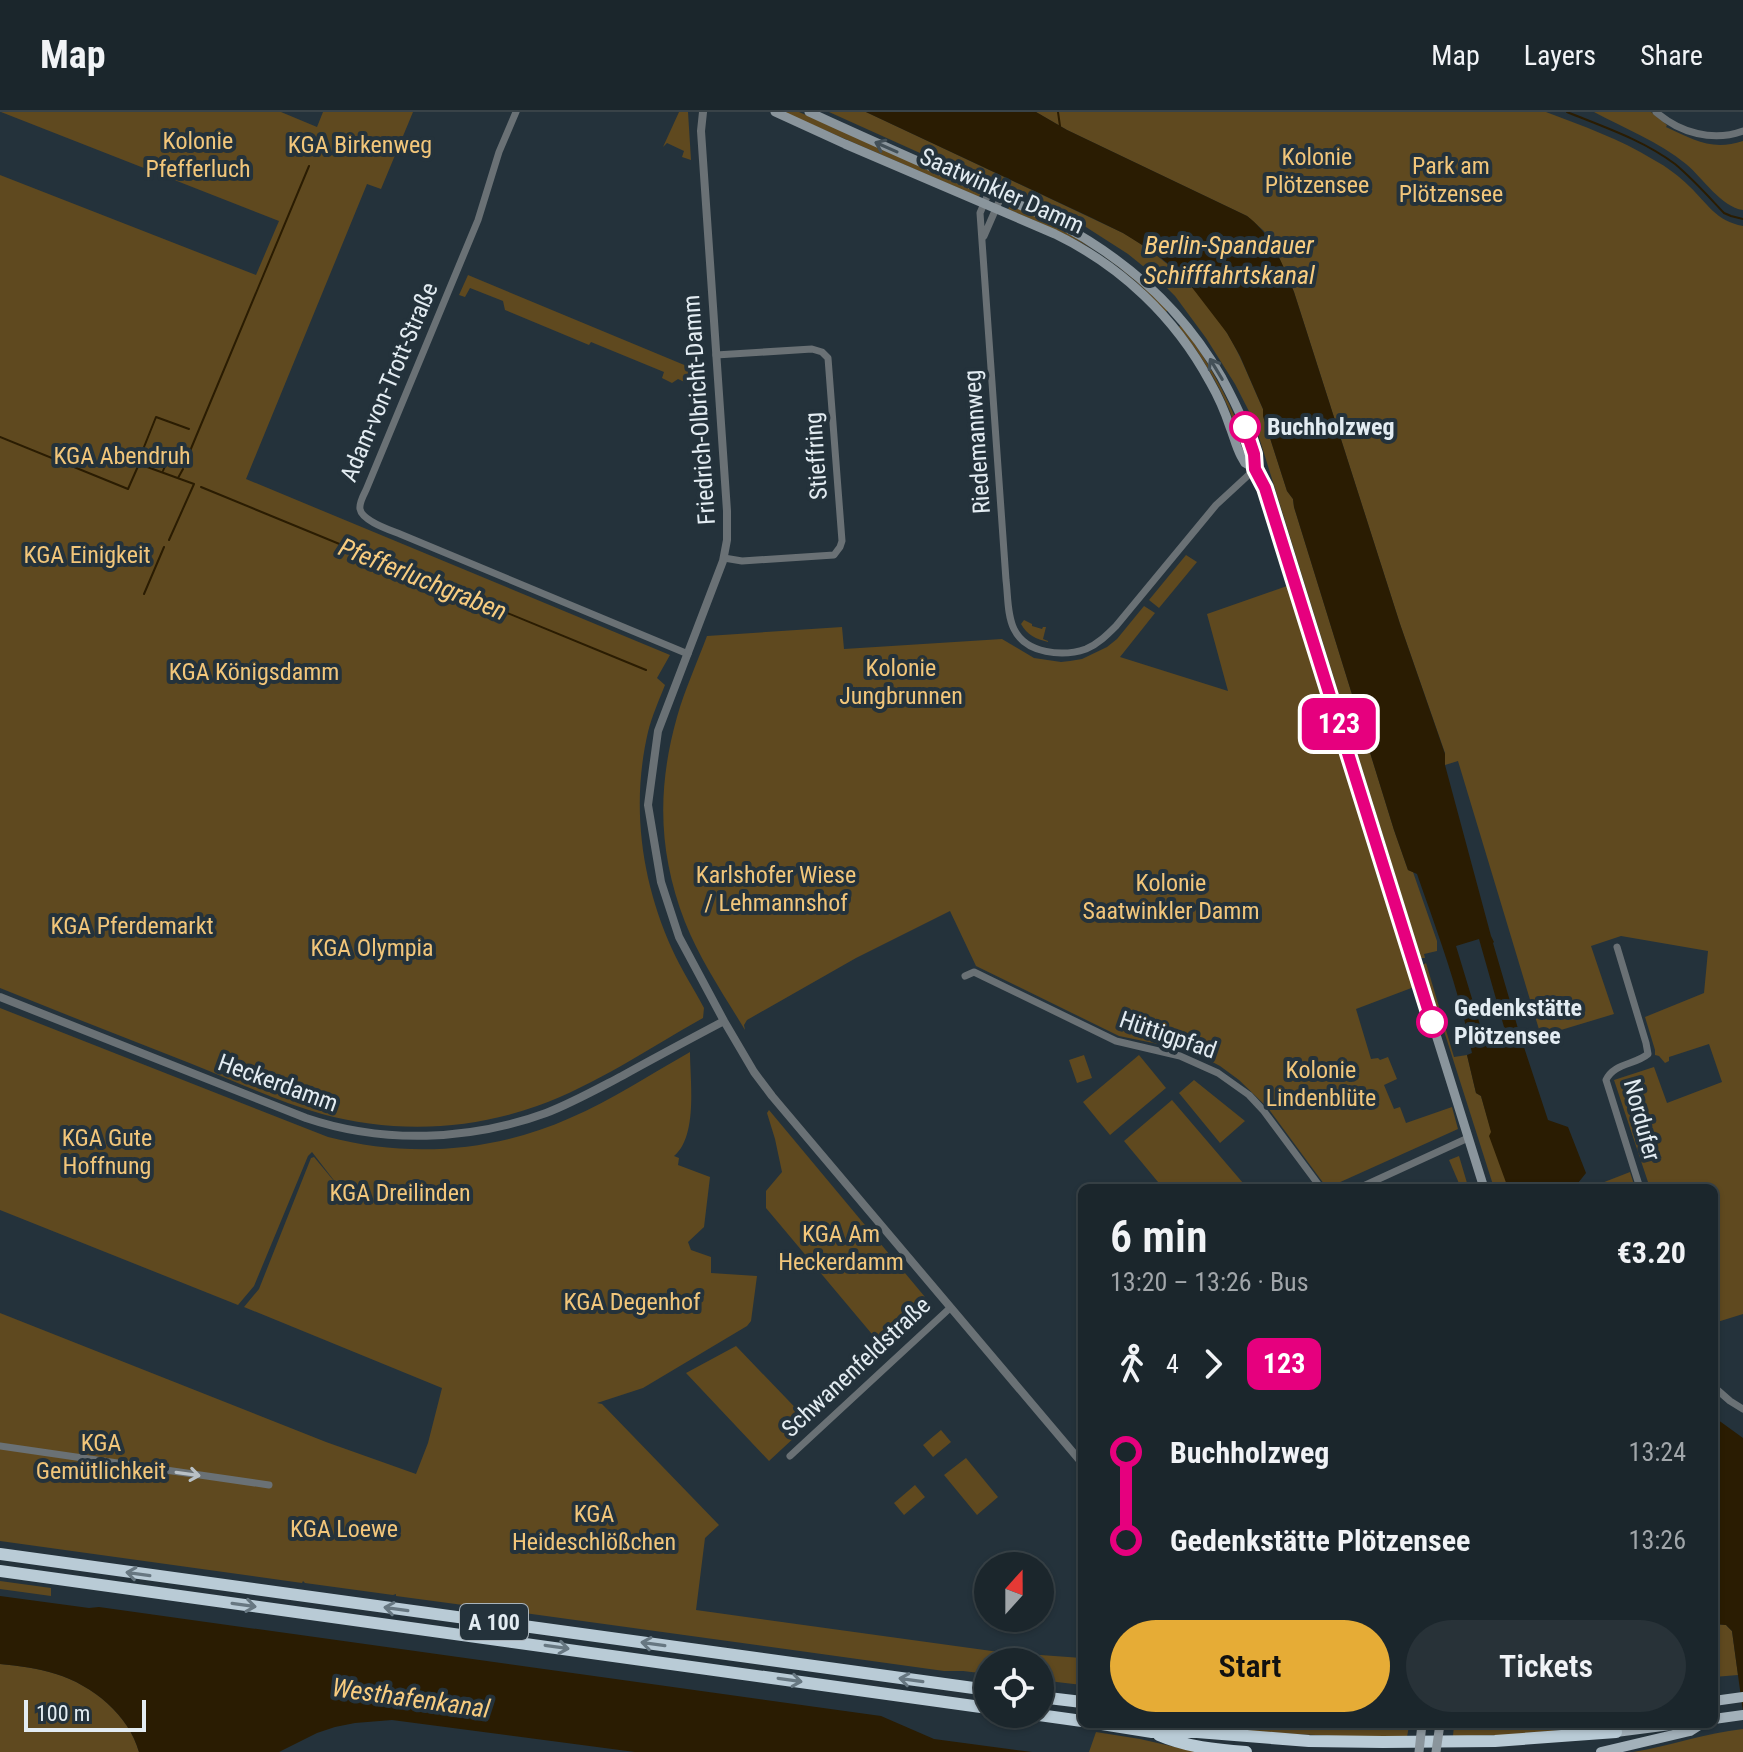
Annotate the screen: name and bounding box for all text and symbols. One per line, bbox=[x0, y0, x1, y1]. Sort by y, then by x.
text: Map bbox=[40, 33, 106, 77]
text: Map bbox=[1431, 39, 1480, 72]
text: Layers bbox=[1524, 39, 1596, 72]
text: Share bbox=[1640, 39, 1703, 72]
park label: Kolonie Pfefferluch bbox=[145, 127, 251, 183]
park label: KGA Birkenweg bbox=[288, 131, 432, 159]
one-way arrow bbox=[874, 138, 898, 153]
street label: Saatwinkler Damm bbox=[915, 142, 1089, 240]
park label: Kolonie Plötzensee bbox=[1265, 143, 1369, 199]
park label: Park am Plötzensee bbox=[1399, 152, 1503, 208]
water label: Berlin-Spandauer Schifffahrtskanal bbox=[1143, 230, 1316, 290]
street label: Adam-von-Trott-Straße bbox=[334, 278, 444, 486]
street label: Friedrich-Olbricht-Damm bbox=[677, 294, 721, 526]
one-way arrow bbox=[1208, 358, 1224, 381]
street label: Riedemannweg bbox=[958, 369, 996, 515]
street label: Stieffring bbox=[799, 411, 833, 501]
marker: Buchholzweg bbox=[1230, 412, 1260, 442]
place label: Buchholzweg bbox=[1267, 413, 1395, 441]
park label: KGA Abendruh bbox=[53, 442, 191, 470]
water label: Pfefferluchgraben bbox=[335, 532, 511, 626]
park label: KGA Einigkeit bbox=[23, 541, 151, 569]
park label: Kolonie Jungbrunnen bbox=[839, 654, 963, 710]
park label: KGA Königsdamm bbox=[169, 658, 339, 686]
line badge: 123 bbox=[1293, 698, 1385, 750]
text: 123 bbox=[1318, 707, 1360, 740]
park label: Karlshofer Wiese / Lehmannshof bbox=[696, 861, 856, 917]
park label: Kolonie Saatwinkler Damm bbox=[1083, 869, 1260, 925]
park label: KGA Pferdemarkt bbox=[50, 912, 214, 940]
park label: KGA Olympia bbox=[310, 934, 434, 962]
place label: Gedenkstätte Plötzensee bbox=[1454, 994, 1582, 1050]
street label: Hüttigpfad bbox=[1116, 1005, 1220, 1065]
marker: Gedenkstätte Plötzensee bbox=[1417, 1007, 1447, 1037]
street label: Heckerdamm bbox=[214, 1048, 342, 1118]
park label: Kolonie Lindenblüte bbox=[1266, 1056, 1376, 1112]
street label: Nordufer bbox=[1618, 1076, 1666, 1164]
park label: KGA Gute Hoffnung bbox=[62, 1124, 152, 1180]
park label: KGA Dreilinden bbox=[329, 1179, 471, 1207]
text: 6 min bbox=[1110, 1211, 1207, 1263]
park label: KGA Am Heckerdamm bbox=[778, 1220, 904, 1276]
text: €3.20 bbox=[1617, 1235, 1686, 1270]
text: 13:20 – 13:26 · Bus bbox=[1110, 1267, 1309, 1297]
park label: KGA Degenhof bbox=[563, 1288, 701, 1316]
street label: Schwanenfeldstraße bbox=[776, 1291, 936, 1443]
icon: walk bbox=[1110, 1342, 1154, 1386]
icon: forward bbox=[1191, 1342, 1235, 1386]
text: 123 bbox=[1263, 1347, 1305, 1380]
text: 4 bbox=[1166, 1349, 1179, 1379]
park label: KGA Gemütlichkeit bbox=[36, 1429, 166, 1485]
text: Buchholzweg bbox=[1170, 1435, 1329, 1470]
text: 13:24 bbox=[1629, 1437, 1686, 1467]
one-way arrow bbox=[175, 1467, 200, 1482]
park label: KGA Heideschlößchen bbox=[512, 1500, 676, 1556]
park label: KGA Loewe bbox=[290, 1515, 398, 1543]
text: Gedenkstätte Plötzensee bbox=[1170, 1523, 1470, 1558]
text: 13:26 bbox=[1629, 1525, 1686, 1555]
north arrow bbox=[974, 1552, 1054, 1632]
map controls bbox=[974, 1552, 1054, 1728]
one-way arrow bbox=[126, 1566, 151, 1581]
one-way arrow bbox=[231, 1598, 256, 1613]
one-way arrow bbox=[383, 1601, 409, 1616]
road number: A 100 bbox=[460, 1604, 528, 1640]
button: Start bbox=[1110, 1620, 1390, 1712]
button: Tickets bbox=[1406, 1620, 1686, 1712]
one-way arrow bbox=[641, 1636, 666, 1651]
one-way arrow bbox=[543, 1640, 570, 1655]
button: locate bbox=[974, 1648, 1054, 1728]
water label: Westhafenkanal bbox=[330, 1672, 493, 1724]
one-way arrow bbox=[899, 1672, 924, 1687]
one-way arrow bbox=[777, 1673, 802, 1688]
scale bar bbox=[24, 1696, 146, 1732]
text: 100 m bbox=[36, 1701, 90, 1726]

